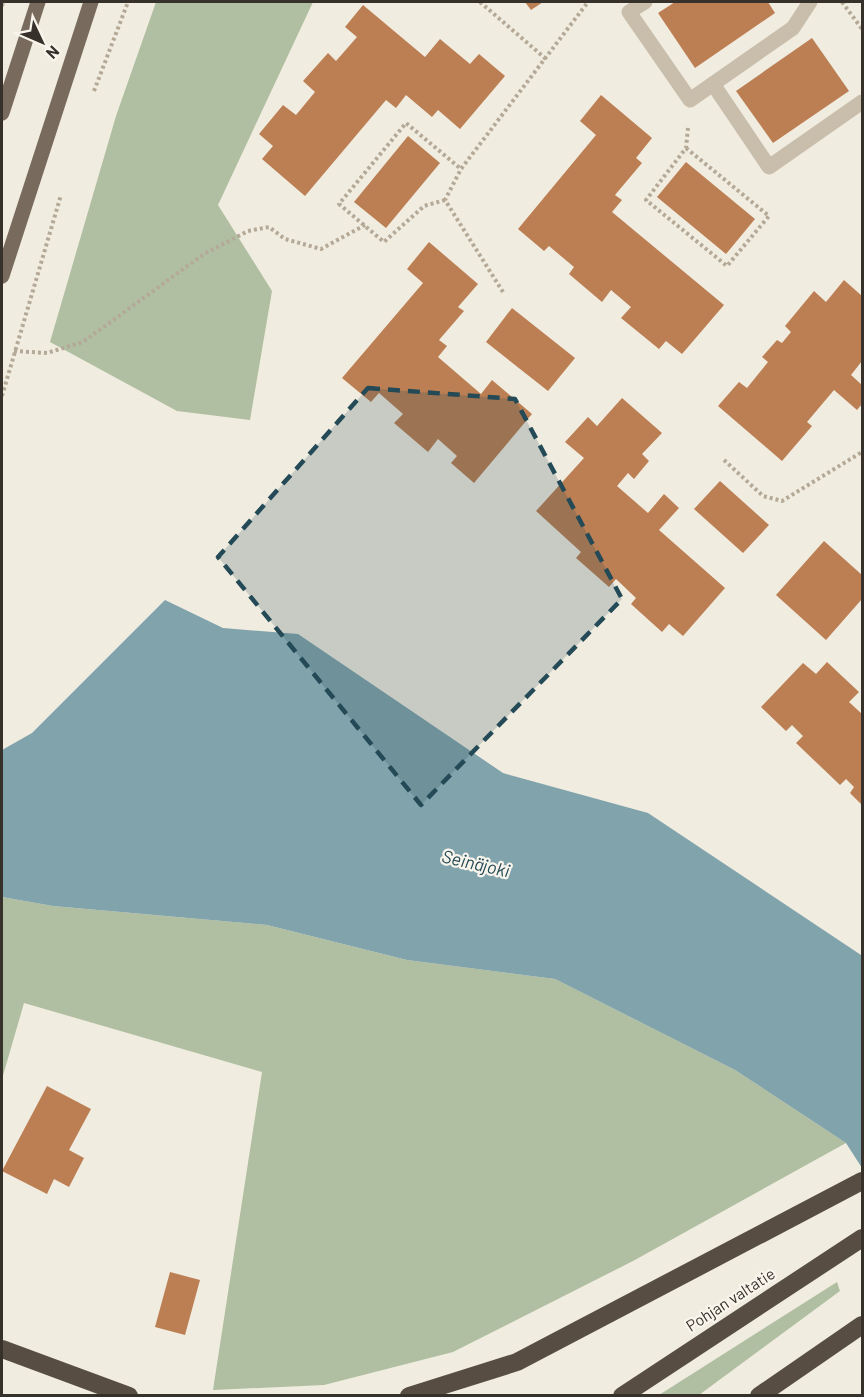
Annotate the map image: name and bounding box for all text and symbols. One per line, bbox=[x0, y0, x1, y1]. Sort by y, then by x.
north arrow bbox=[12, 12, 72, 72]
text: N bbox=[43, 42, 64, 63]
water label: Seinäjoki bbox=[440, 844, 513, 882]
street label: Pohjan valtatie bbox=[682, 1263, 778, 1335]

